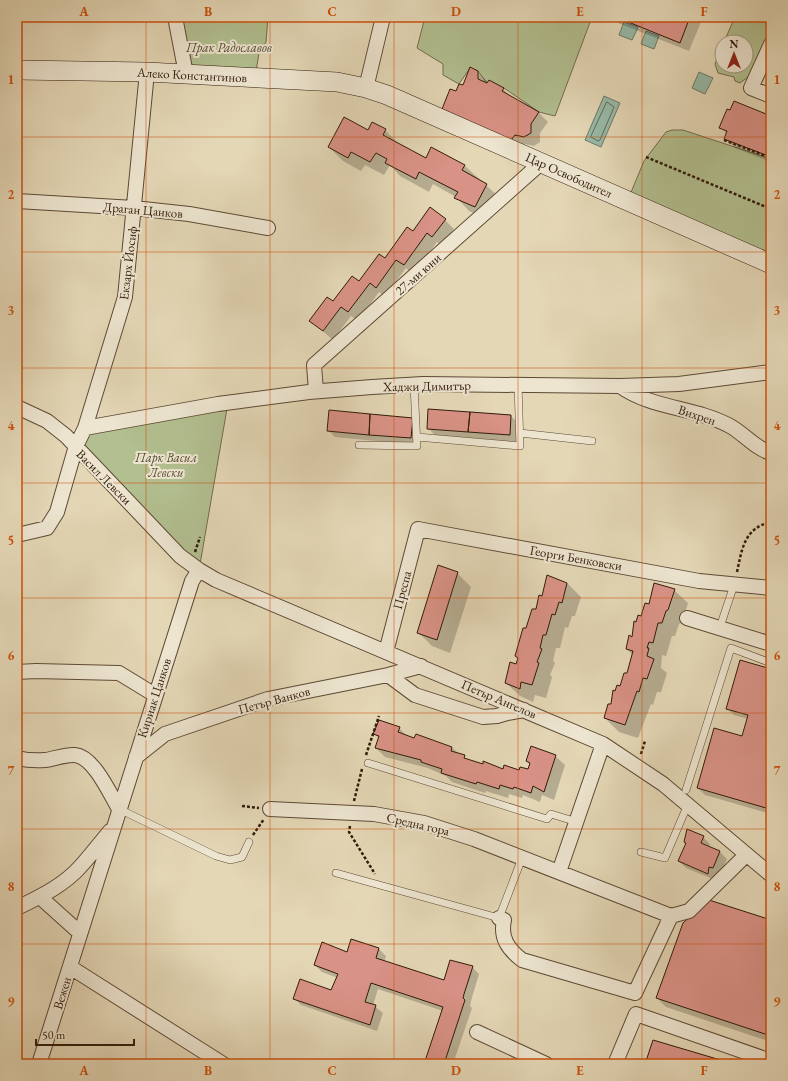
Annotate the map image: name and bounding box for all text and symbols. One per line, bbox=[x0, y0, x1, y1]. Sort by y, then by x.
text: A bbox=[78, 3, 89, 20]
text: B bbox=[204, 3, 212, 20]
text: C bbox=[327, 3, 337, 20]
text: D bbox=[451, 3, 461, 20]
text: E bbox=[576, 3, 584, 20]
text: F bbox=[700, 3, 708, 20]
north arrow bbox=[714, 34, 754, 74]
text: N bbox=[730, 37, 739, 51]
park label: Прак Радославов bbox=[185, 39, 272, 56]
street label: Алеко Константинов bbox=[135, 64, 248, 86]
text: 1 bbox=[8, 71, 15, 88]
text: 1 bbox=[774, 71, 781, 88]
street label: Цар Освободител bbox=[523, 148, 615, 202]
text: 2 bbox=[8, 186, 15, 203]
text: 2 bbox=[774, 186, 781, 203]
street label: Драган Цанков bbox=[102, 198, 184, 222]
street label: Екзарх Йосиф bbox=[115, 225, 141, 301]
street label: 27-ми юни bbox=[391, 249, 445, 299]
text: 3 bbox=[8, 302, 15, 319]
text: 3 bbox=[774, 302, 781, 319]
street label: Хаджи Димитър bbox=[382, 377, 471, 395]
street label: Вихрен bbox=[676, 401, 718, 429]
text: 4 bbox=[8, 417, 15, 434]
text: 4 bbox=[774, 417, 781, 434]
street label: Васил Левски bbox=[73, 446, 135, 508]
park label: Парк Васил Левски bbox=[134, 449, 197, 481]
text: 5 bbox=[8, 532, 14, 549]
text: 5 bbox=[774, 532, 780, 549]
street label: Георги Бенковски bbox=[529, 542, 624, 574]
street label: Преспа bbox=[389, 568, 416, 611]
text: 6 bbox=[8, 647, 15, 664]
text: 6 bbox=[774, 647, 781, 664]
street label: Кириак Цанков bbox=[133, 655, 175, 740]
street label: Петър Ангелов bbox=[459, 676, 540, 723]
street label: Петър Ванков bbox=[236, 682, 312, 718]
text: 7 bbox=[8, 762, 15, 779]
text: 7 bbox=[774, 762, 781, 779]
street label: Средна гора bbox=[385, 808, 452, 840]
text: 8 bbox=[8, 878, 15, 895]
text: 8 bbox=[774, 878, 781, 895]
street label: Вежен bbox=[49, 974, 75, 1011]
text: 9 bbox=[8, 993, 15, 1010]
text: 9 bbox=[774, 993, 781, 1010]
scale bar bbox=[36, 1021, 134, 1047]
text: 50 m bbox=[42, 1027, 66, 1043]
text: A bbox=[78, 1062, 89, 1079]
text: B bbox=[204, 1062, 212, 1079]
text: C bbox=[327, 1062, 337, 1079]
text: D bbox=[451, 1062, 461, 1079]
text: E bbox=[576, 1062, 584, 1079]
text: F bbox=[700, 1062, 708, 1079]

